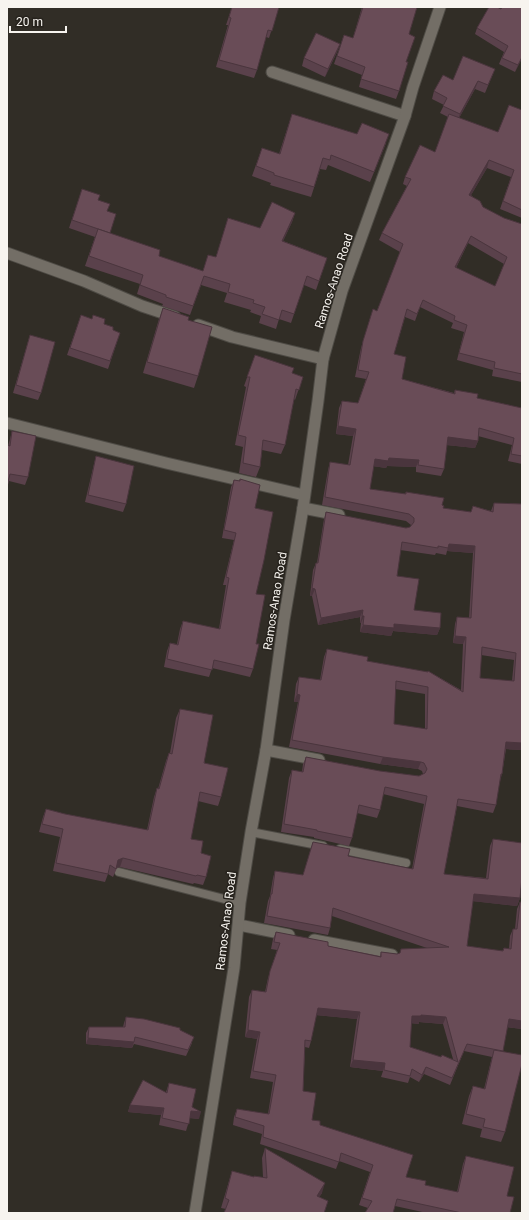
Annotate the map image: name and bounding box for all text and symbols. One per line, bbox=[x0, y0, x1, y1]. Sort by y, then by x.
scale bar bbox=[10, 8, 66, 34]
text: 20 m bbox=[16, 15, 43, 29]
street label: Ramos-Anao Road bbox=[312, 232, 356, 330]
street label: Ramos-Anao Road bbox=[260, 551, 290, 651]
street label: Ramos-Anao Road bbox=[213, 871, 239, 971]

